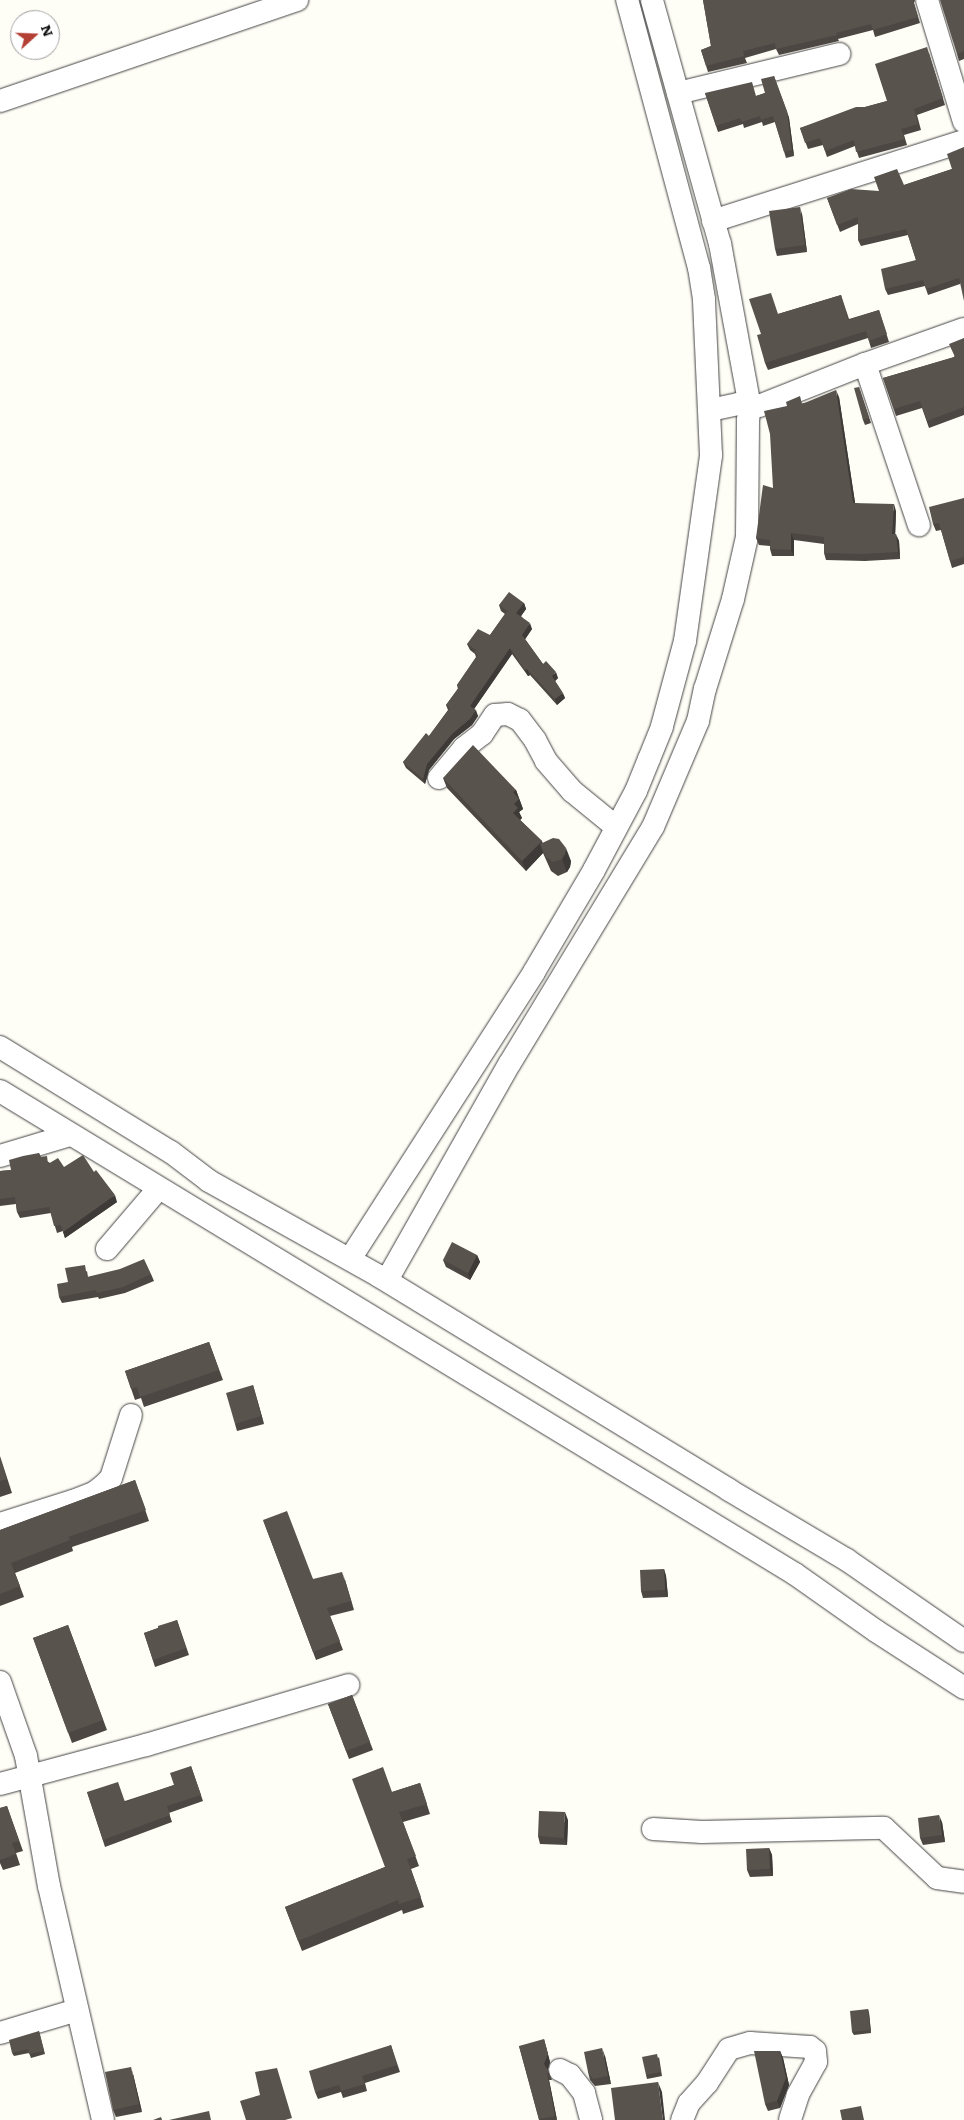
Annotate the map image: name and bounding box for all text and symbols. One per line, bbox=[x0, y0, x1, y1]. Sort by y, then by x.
north arrow bbox=[10, 10, 60, 60]
text: N bbox=[37, 21, 60, 39]

